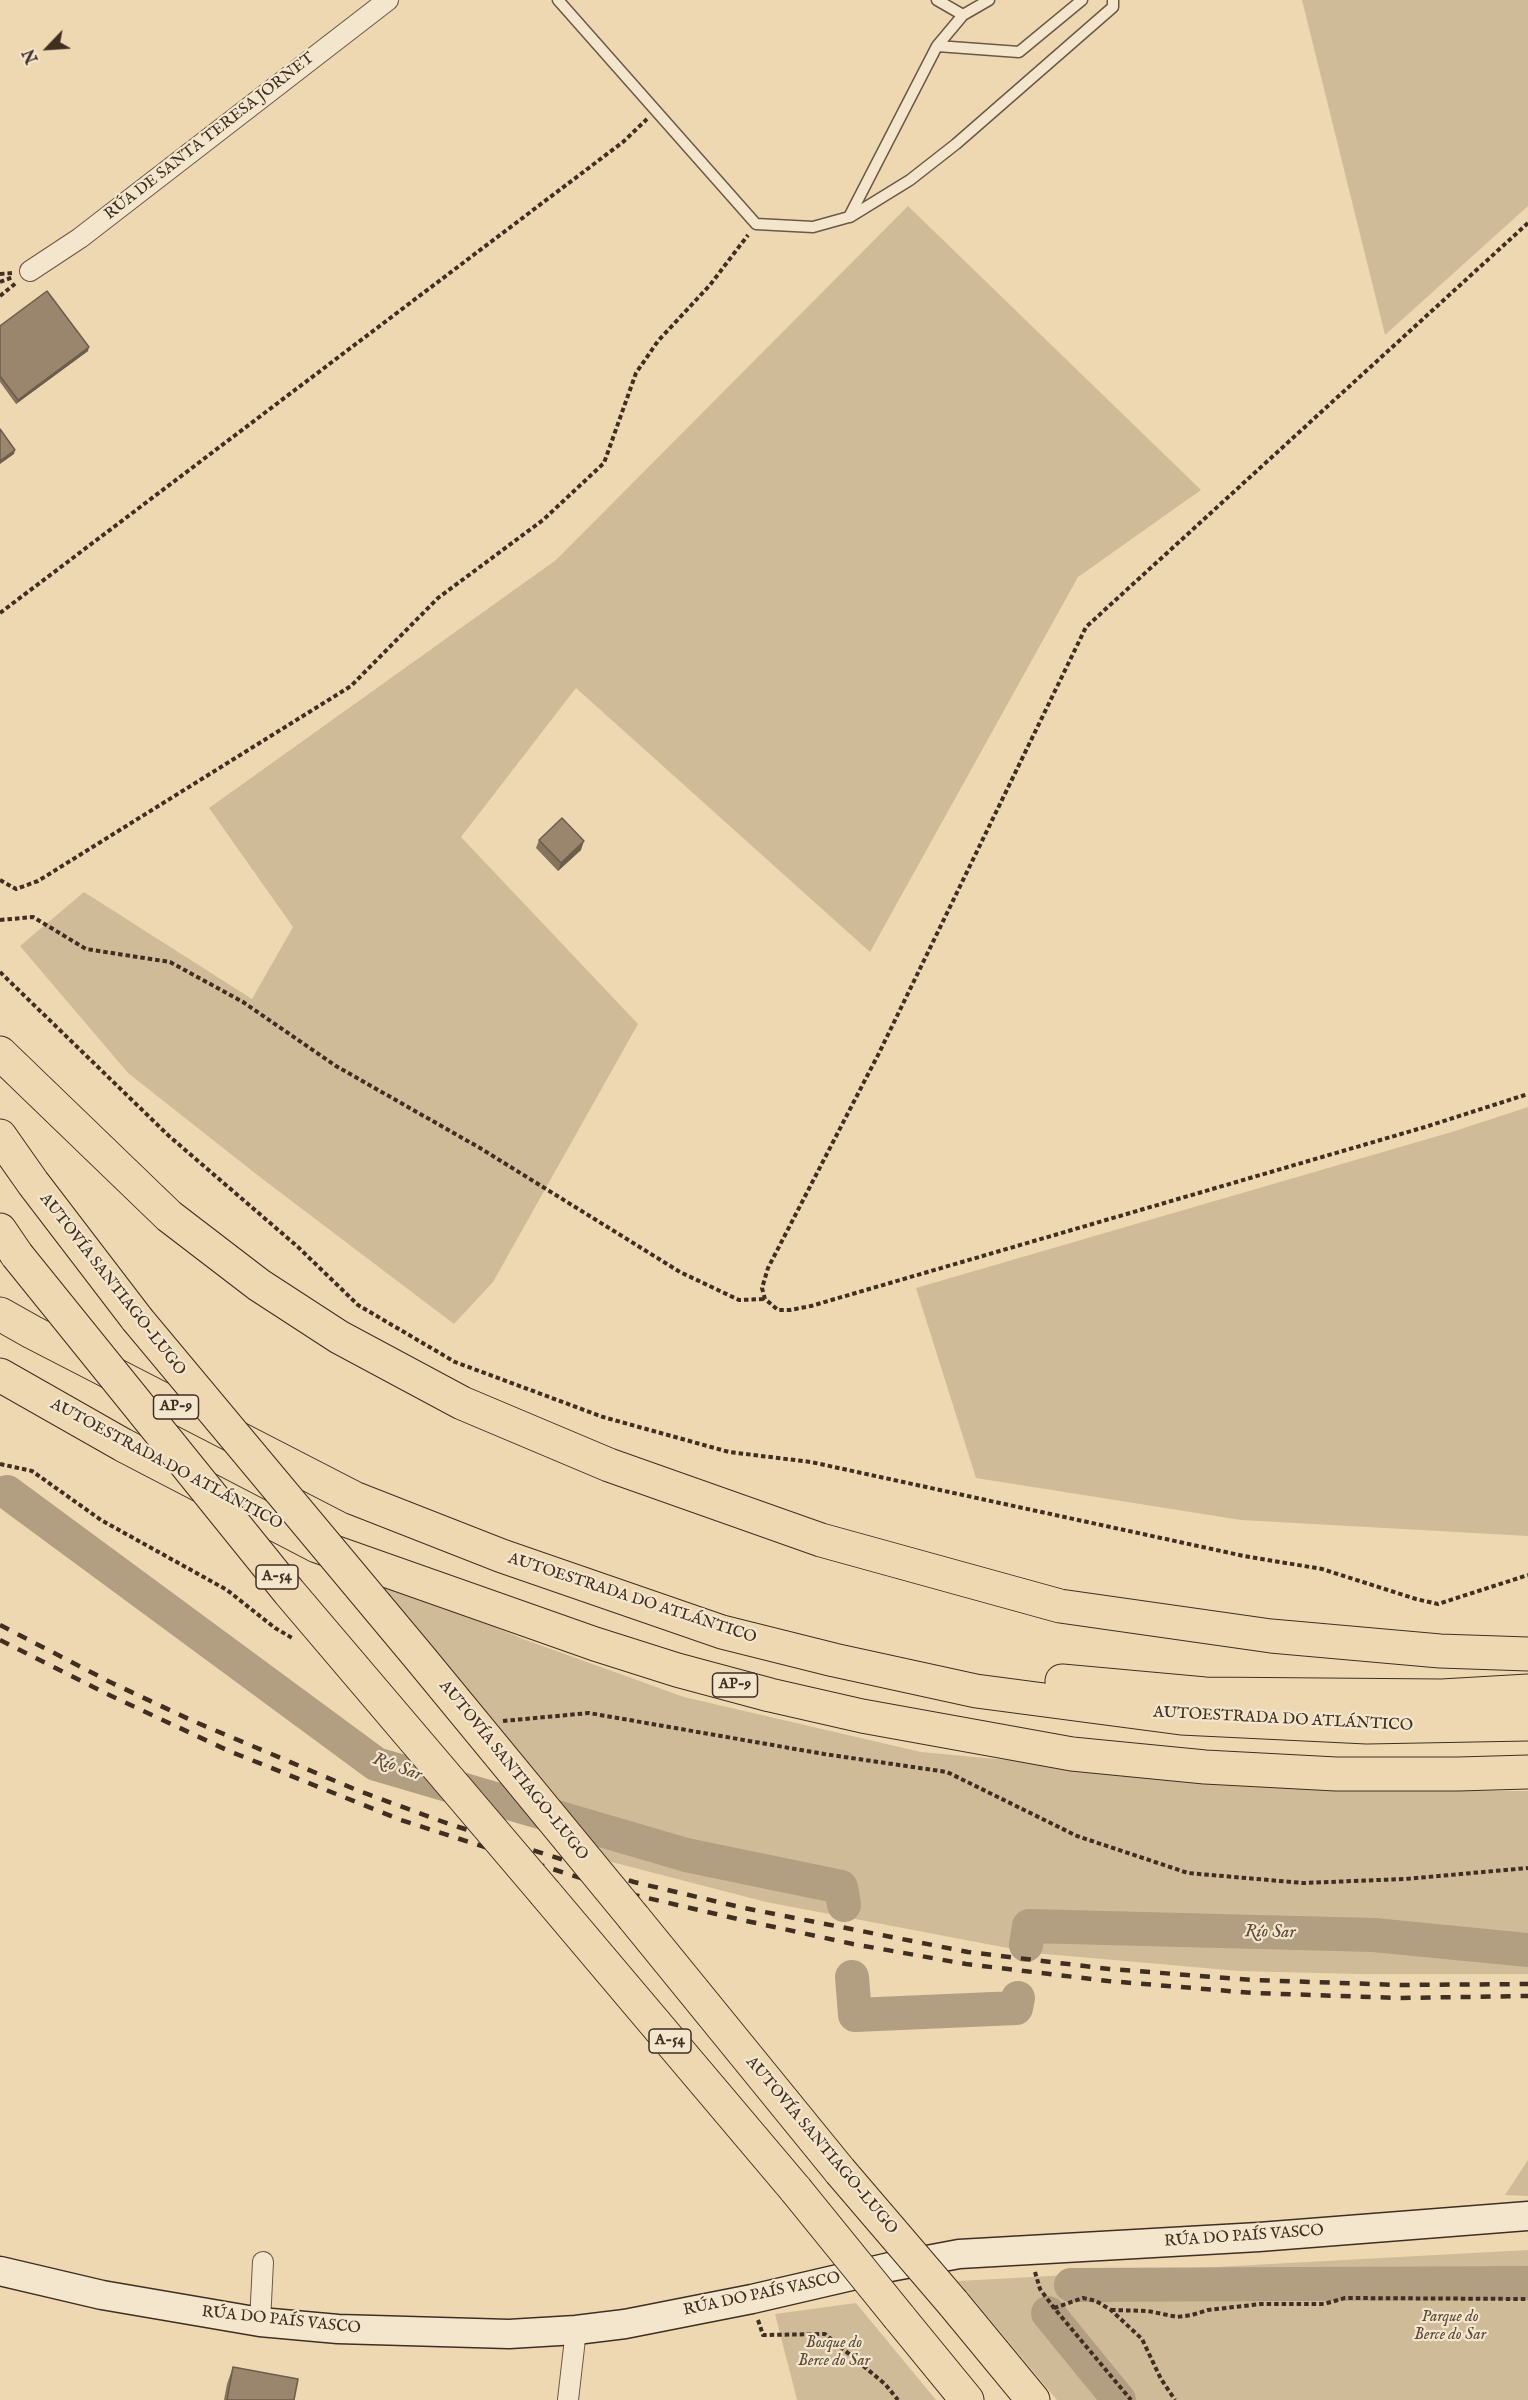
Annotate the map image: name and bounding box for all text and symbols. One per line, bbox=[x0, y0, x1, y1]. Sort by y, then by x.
north arrow bbox=[18, 18, 78, 78]
text: N bbox=[20, 45, 44, 66]
street label: RÚA DE SANTA TERESA JORNET bbox=[101, 49, 319, 225]
street label: AUTOVÍA SANTIAGO-LUGO bbox=[35, 1190, 189, 1380]
street label: AUTOESTRADA DO ATLÁNTICO bbox=[47, 1395, 285, 1535]
road number: AP-9 bbox=[154, 1395, 198, 1419]
street label: AUTOESTRADA DO ATLÁNTICO bbox=[505, 1550, 759, 1648]
road number: A-54 bbox=[256, 1565, 298, 1589]
road number: AP-9 bbox=[712, 1673, 758, 1697]
street label: AUTOVÍA SANTIAGO-LUGO bbox=[434, 1677, 592, 1865]
street label: AUTOESTRADA DO ATLÁNTICO bbox=[1153, 1704, 1413, 1736]
water label: Río Sar bbox=[369, 1749, 425, 1787]
water label: Río Sar bbox=[1244, 1922, 1296, 1944]
road number: A-54 bbox=[649, 2029, 691, 2053]
street label: AUTOVÍA SANTIAGO-LUGO bbox=[741, 2053, 901, 2239]
street label: RÚA DO PAÍS VASCO bbox=[1164, 2222, 1324, 2252]
street label: RÚA DO PAÍS VASCO bbox=[682, 2269, 842, 2321]
street label: RÚA DO PAÍS VASCO bbox=[200, 2303, 362, 2339]
park label: Parque do Berce do Sar bbox=[1414, 2308, 1486, 2346]
park label: Bosque do Berce do Sar bbox=[798, 2334, 870, 2372]

